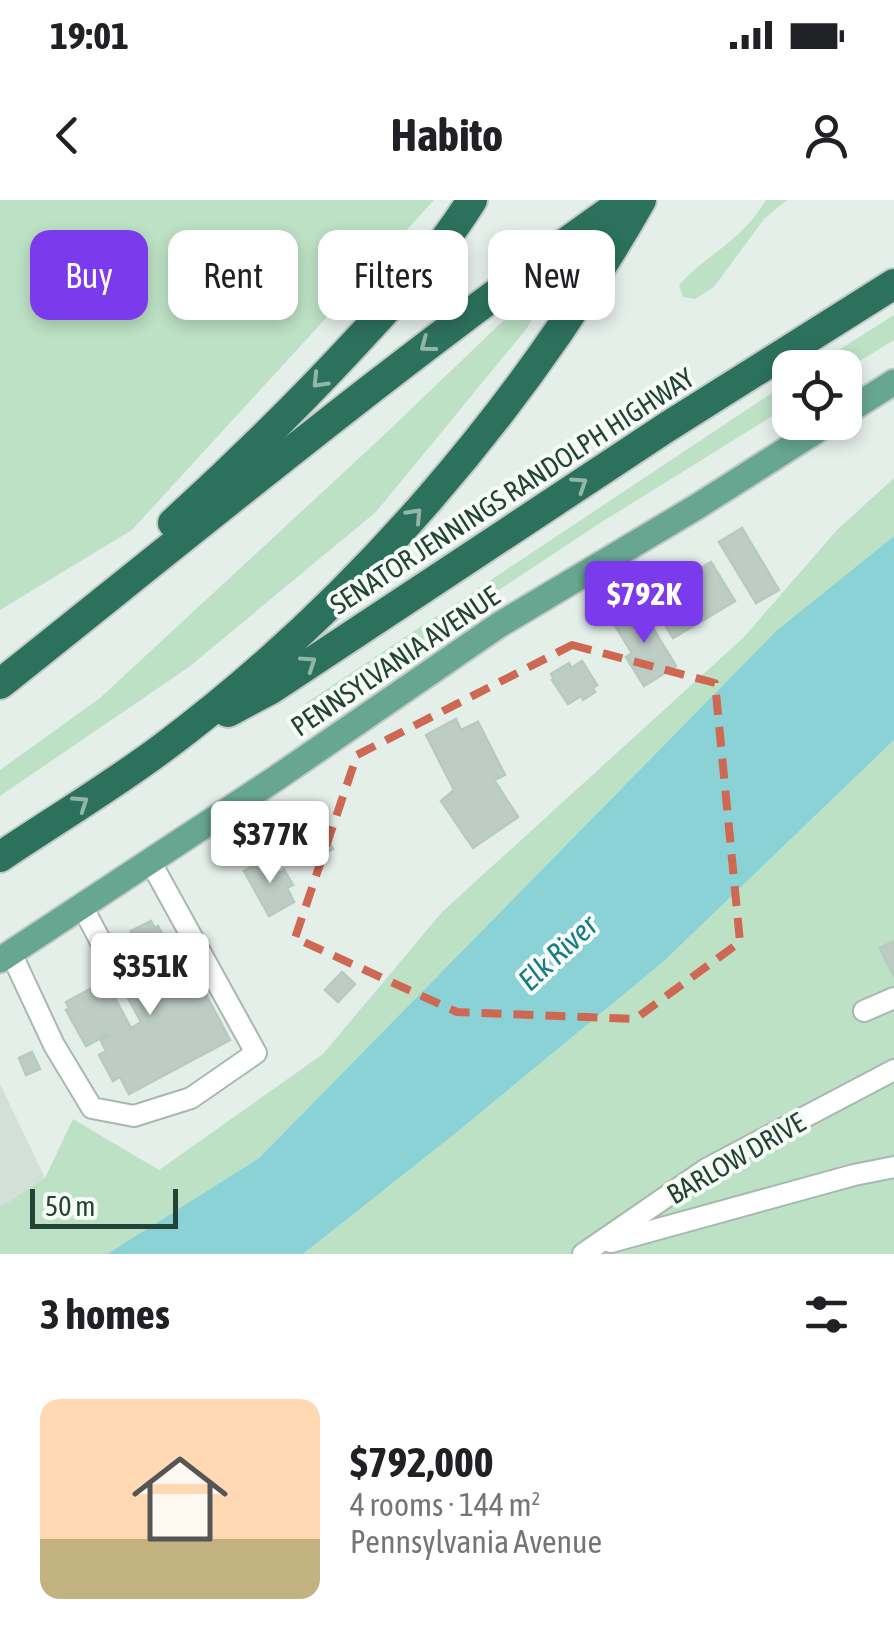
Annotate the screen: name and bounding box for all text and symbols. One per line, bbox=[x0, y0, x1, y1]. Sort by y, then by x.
text: 19:01 bbox=[50, 14, 129, 57]
icon: back bbox=[40, 108, 95, 163]
icon: person bbox=[799, 108, 854, 163]
text: Habito bbox=[391, 109, 503, 161]
chip: Buy bbox=[30, 230, 148, 320]
chip: Rent bbox=[168, 230, 298, 320]
chip: Filters bbox=[318, 230, 468, 320]
chip: New bbox=[488, 230, 615, 320]
one-way arrow bbox=[420, 334, 438, 351]
map controls bbox=[772, 350, 862, 440]
button: locate bbox=[772, 350, 862, 440]
street label: SENATOR JENNINGS RANDOLPH HIGHWAY bbox=[324, 361, 700, 621]
one-way arrow bbox=[313, 370, 331, 388]
one-way arrow bbox=[569, 478, 587, 497]
one-way arrow bbox=[403, 508, 421, 527]
pin: $792K bbox=[574, 561, 714, 646]
text: $792K bbox=[607, 575, 681, 612]
street label: PENNSYLVANIA AVENUE bbox=[285, 579, 505, 743]
one-way arrow bbox=[298, 657, 316, 676]
one-way arrow bbox=[70, 796, 88, 815]
pin: $377K bbox=[200, 801, 340, 886]
text: $377K bbox=[233, 815, 307, 852]
water label: Elk River bbox=[511, 907, 604, 997]
pin: $351K bbox=[80, 933, 220, 1018]
text: $351K bbox=[113, 947, 187, 984]
street label: BARLOW DRIVE bbox=[661, 1106, 811, 1210]
scale bar bbox=[30, 1184, 178, 1228]
text: 50 m bbox=[45, 1190, 95, 1222]
icon: filters bbox=[799, 1287, 854, 1342]
text: 3 homes bbox=[40, 1290, 170, 1338]
text: $792,000 bbox=[350, 1438, 494, 1486]
icon: home bbox=[120, 1439, 240, 1559]
text: 4 rooms · 144 m² bbox=[350, 1486, 540, 1523]
text: Pennsylvania Avenue bbox=[350, 1523, 602, 1560]

